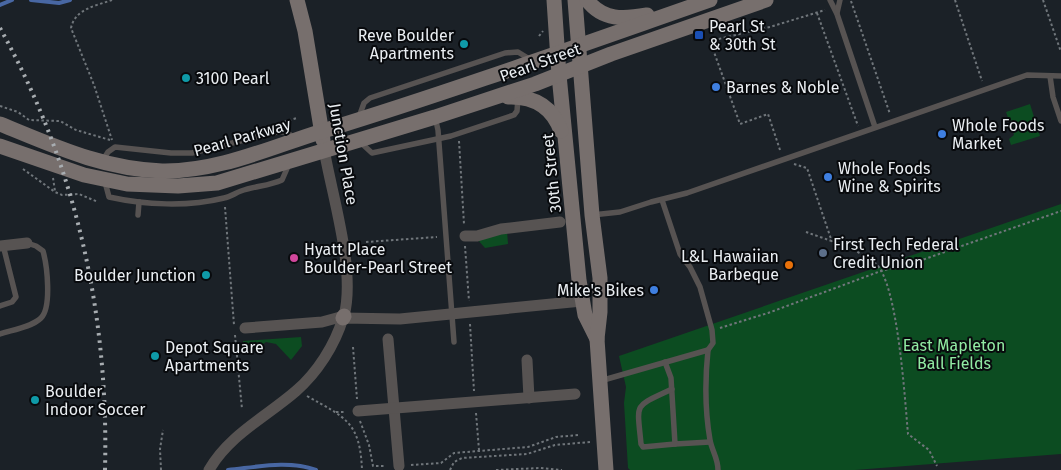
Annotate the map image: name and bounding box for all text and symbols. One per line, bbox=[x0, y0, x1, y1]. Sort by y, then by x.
place label: Pearl St & 30th St bbox=[709, 17, 776, 54]
place label: Reve Boulder Apartments bbox=[358, 26, 455, 63]
marker: Pearl St & 30th St bbox=[693, 29, 705, 41]
marker: Reve Boulder Apartments bbox=[458, 38, 470, 50]
street label: Pearl Street bbox=[497, 39, 583, 86]
place label: 3100 Pearl bbox=[196, 69, 270, 88]
marker: 3100 Pearl bbox=[180, 72, 192, 84]
place label: Barnes & Noble bbox=[726, 78, 839, 97]
marker: Barnes & Noble bbox=[710, 81, 722, 93]
street label: Junction Place bbox=[325, 102, 362, 206]
street label: Pearl Parkway bbox=[191, 114, 293, 160]
place label: Whole Foods Market bbox=[952, 116, 1045, 153]
marker: Whole Foods Market bbox=[936, 128, 948, 140]
street label: 30th Street bbox=[538, 132, 565, 214]
place label: Whole Foods Wine & Spirits bbox=[838, 159, 941, 196]
marker: Whole Foods Wine & Spirits bbox=[822, 171, 834, 183]
place label: First Tech Federal Credit Union bbox=[833, 235, 959, 272]
place label: Hyatt Place Boulder-Pearl Street bbox=[304, 240, 452, 277]
place label: L&L Hawaiian Barbeque bbox=[681, 247, 779, 284]
marker: First Tech Federal Credit Union bbox=[817, 247, 829, 259]
marker: Hyatt Place Boulder-Pearl Street bbox=[288, 252, 300, 264]
marker: L&L Hawaiian Barbeque bbox=[783, 259, 795, 271]
place label: Boulder Junction bbox=[74, 266, 196, 285]
marker: Boulder Junction bbox=[200, 269, 212, 281]
place label: Mike's Bikes bbox=[557, 281, 644, 300]
marker: Mike's Bikes bbox=[648, 284, 660, 296]
park label: East Mapleton Ball Fields bbox=[903, 336, 1005, 373]
place label: Depot Square Apartments bbox=[165, 338, 264, 375]
marker: Depot Square Apartments bbox=[149, 350, 161, 362]
place label: Boulder Indoor Soccer bbox=[45, 382, 146, 419]
marker: Boulder Indoor Soccer bbox=[29, 394, 41, 406]

